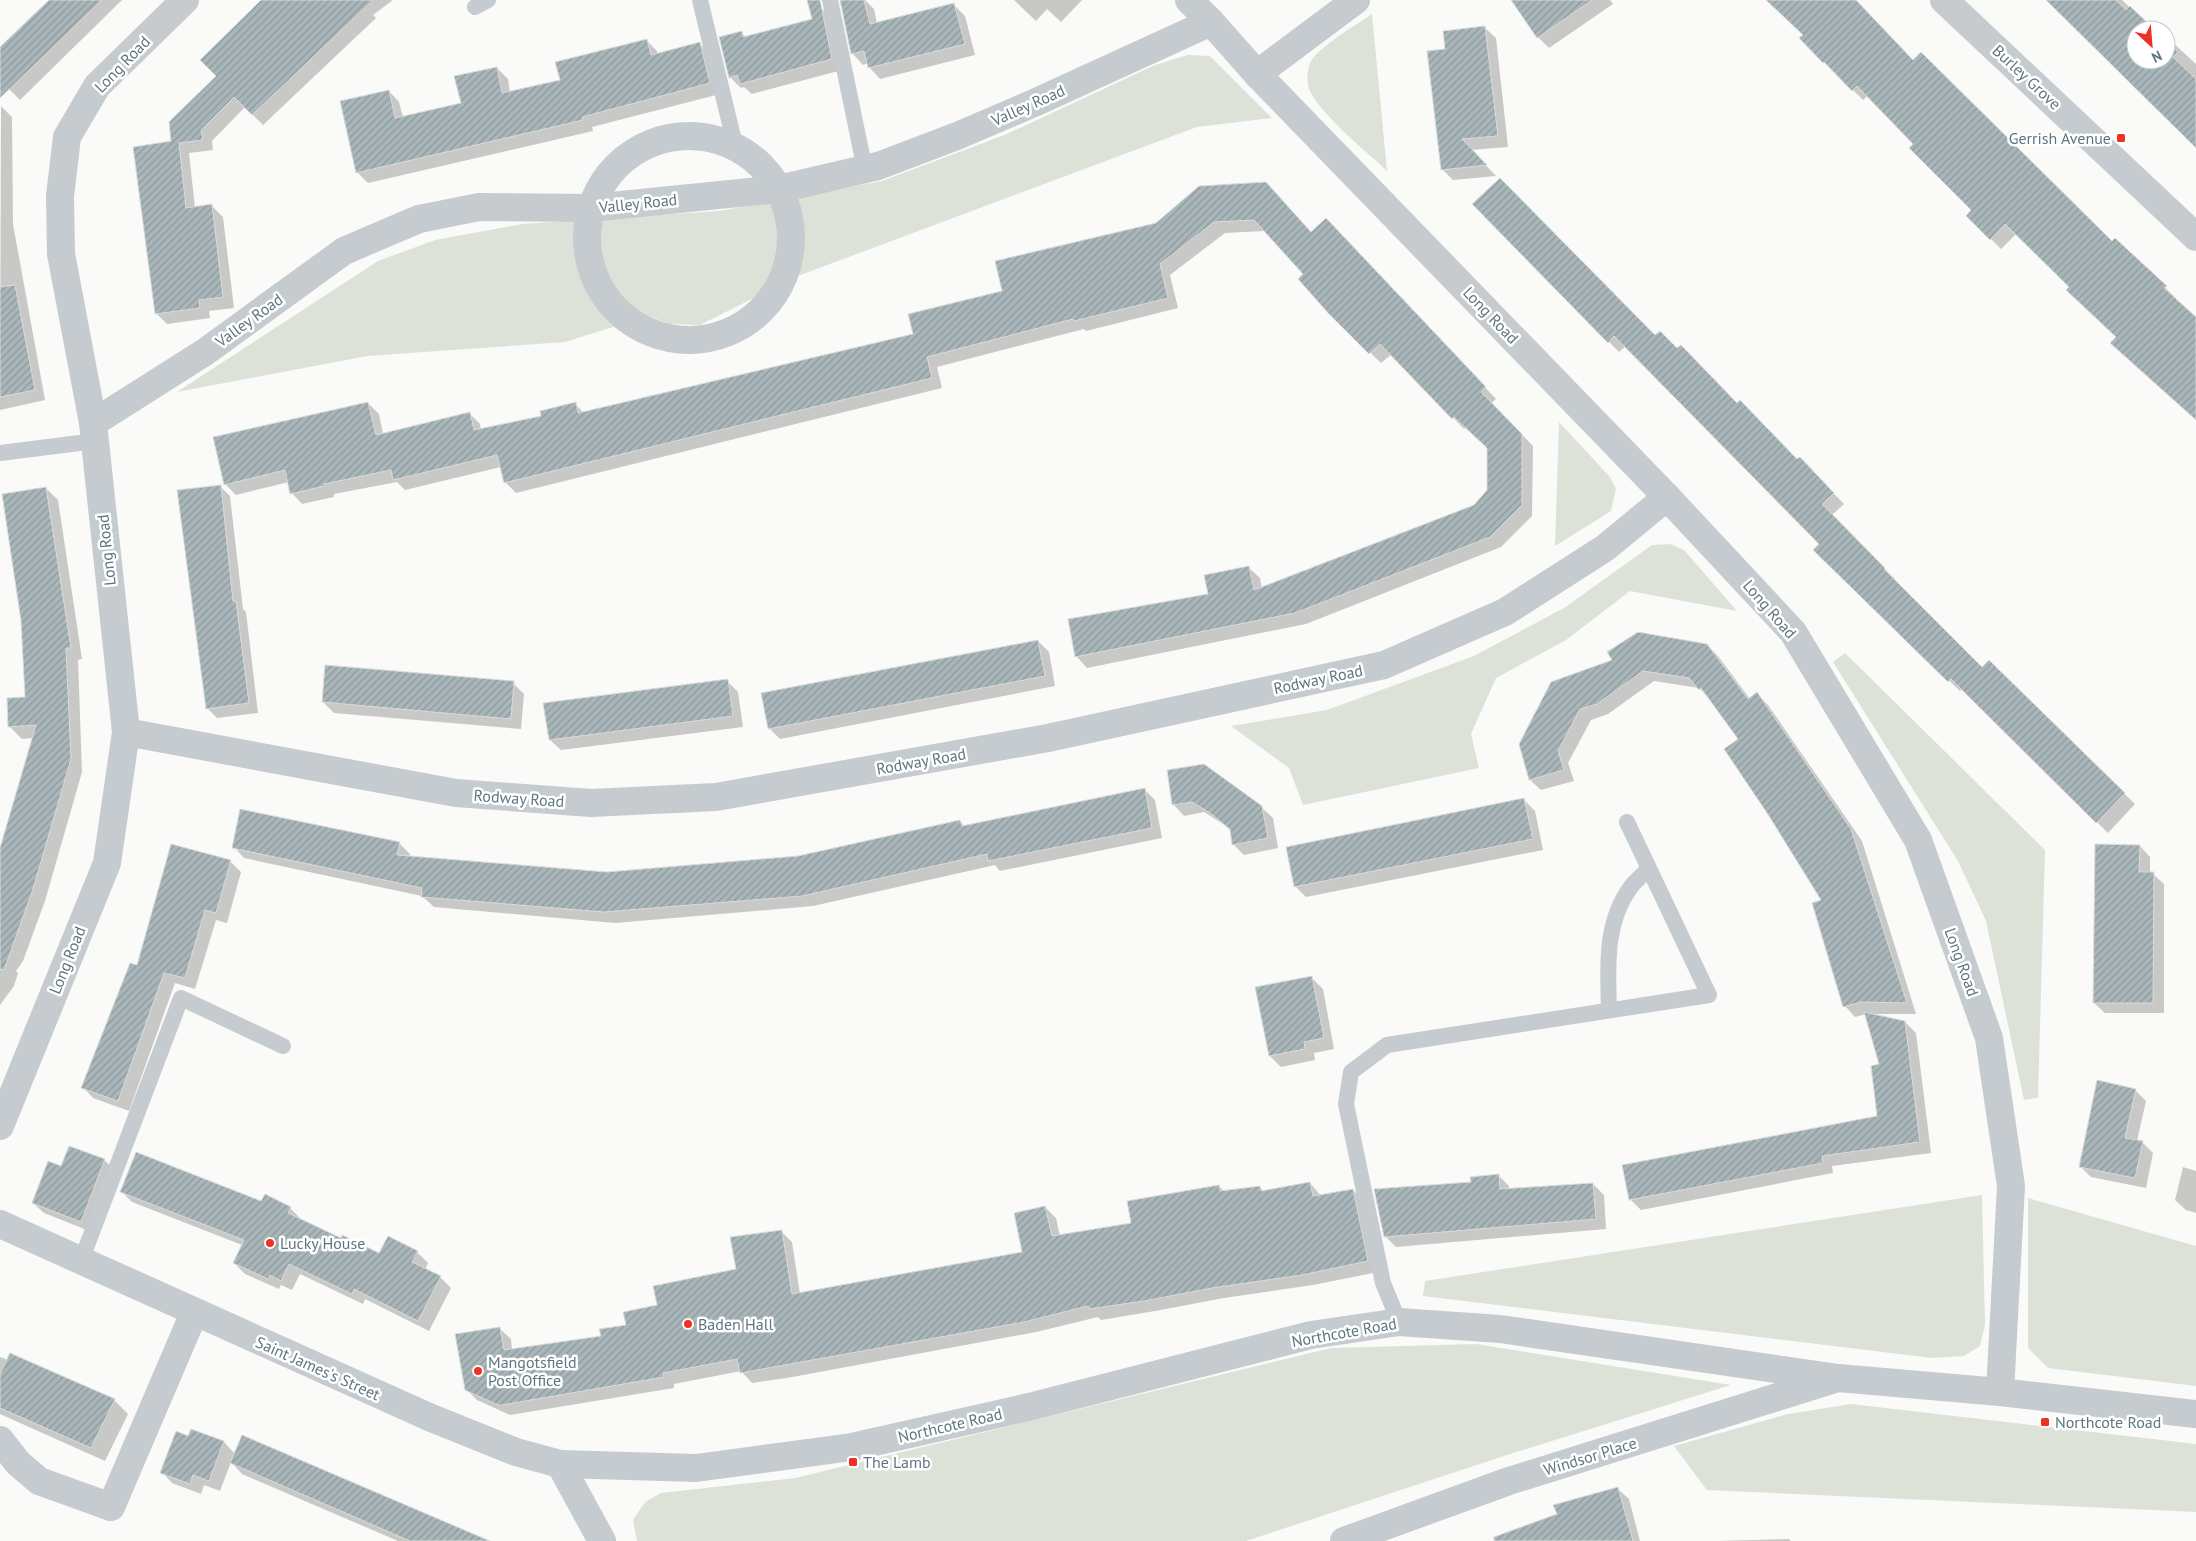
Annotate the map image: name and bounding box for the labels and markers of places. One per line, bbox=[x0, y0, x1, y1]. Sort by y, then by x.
place label: Gerrish Avenue bbox=[2009, 128, 2111, 148]
marker: Gerrish Avenue bbox=[2115, 132, 2127, 144]
place label: Lucky House bbox=[280, 1233, 365, 1253]
marker: Lucky House bbox=[264, 1237, 276, 1249]
place label: Baden Hall bbox=[698, 1314, 773, 1334]
marker: Baden Hall bbox=[682, 1318, 694, 1330]
place label: Mangotsfield Post Office bbox=[488, 1352, 577, 1390]
marker: Mangotsfield Post Office bbox=[472, 1365, 484, 1377]
place label: Northcote Road bbox=[2055, 1412, 2161, 1432]
marker: Northcote Road bbox=[2039, 1416, 2051, 1428]
place label: The Lamb bbox=[863, 1452, 931, 1472]
marker: The Lamb bbox=[847, 1456, 859, 1468]

